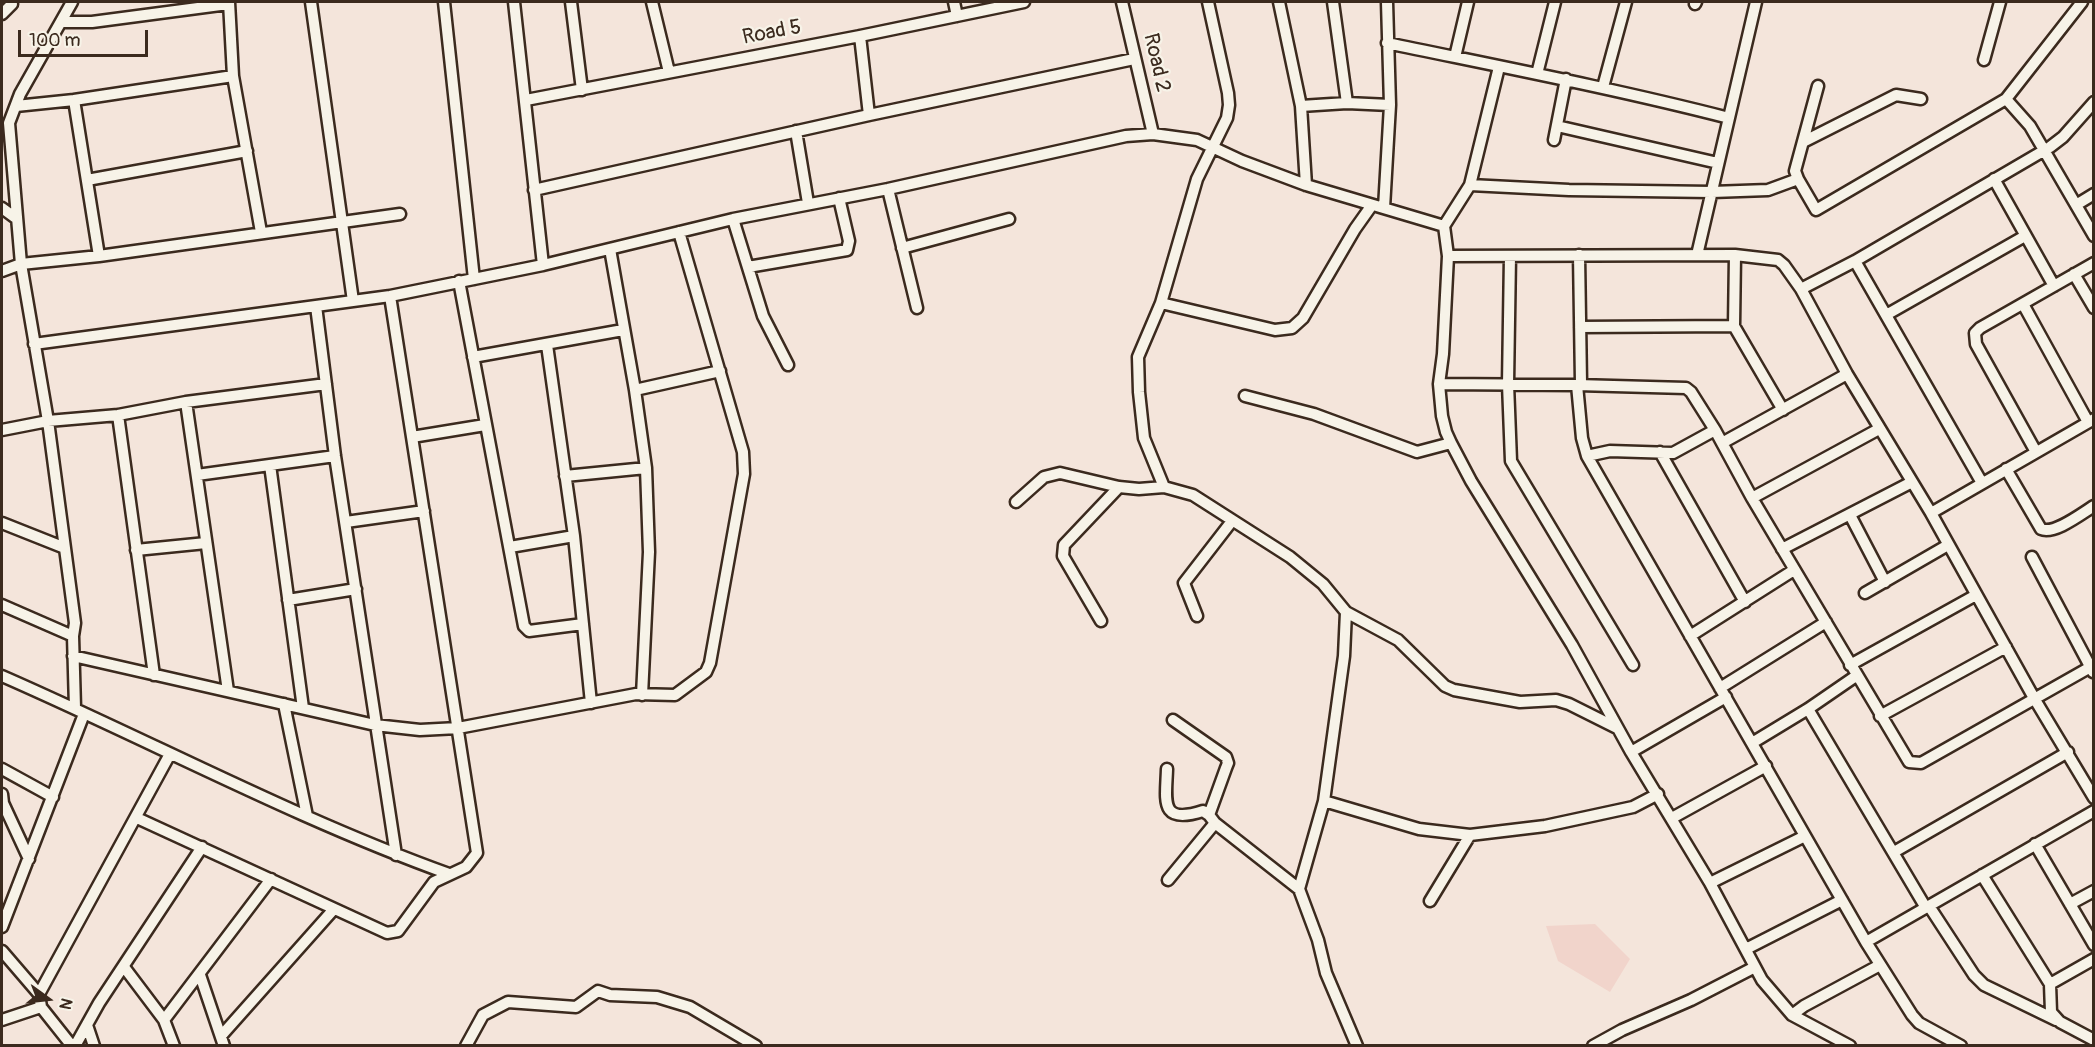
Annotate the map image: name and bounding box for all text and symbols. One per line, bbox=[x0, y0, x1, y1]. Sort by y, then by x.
street label: Road 5 bbox=[740, 15, 804, 51]
scale bar bbox=[21, 18, 152, 56]
text: 100 m bbox=[29, 29, 81, 52]
street label: Road 2 bbox=[1137, 31, 1175, 95]
north arrow bbox=[18, 969, 78, 1029]
text: N bbox=[54, 996, 76, 1011]

